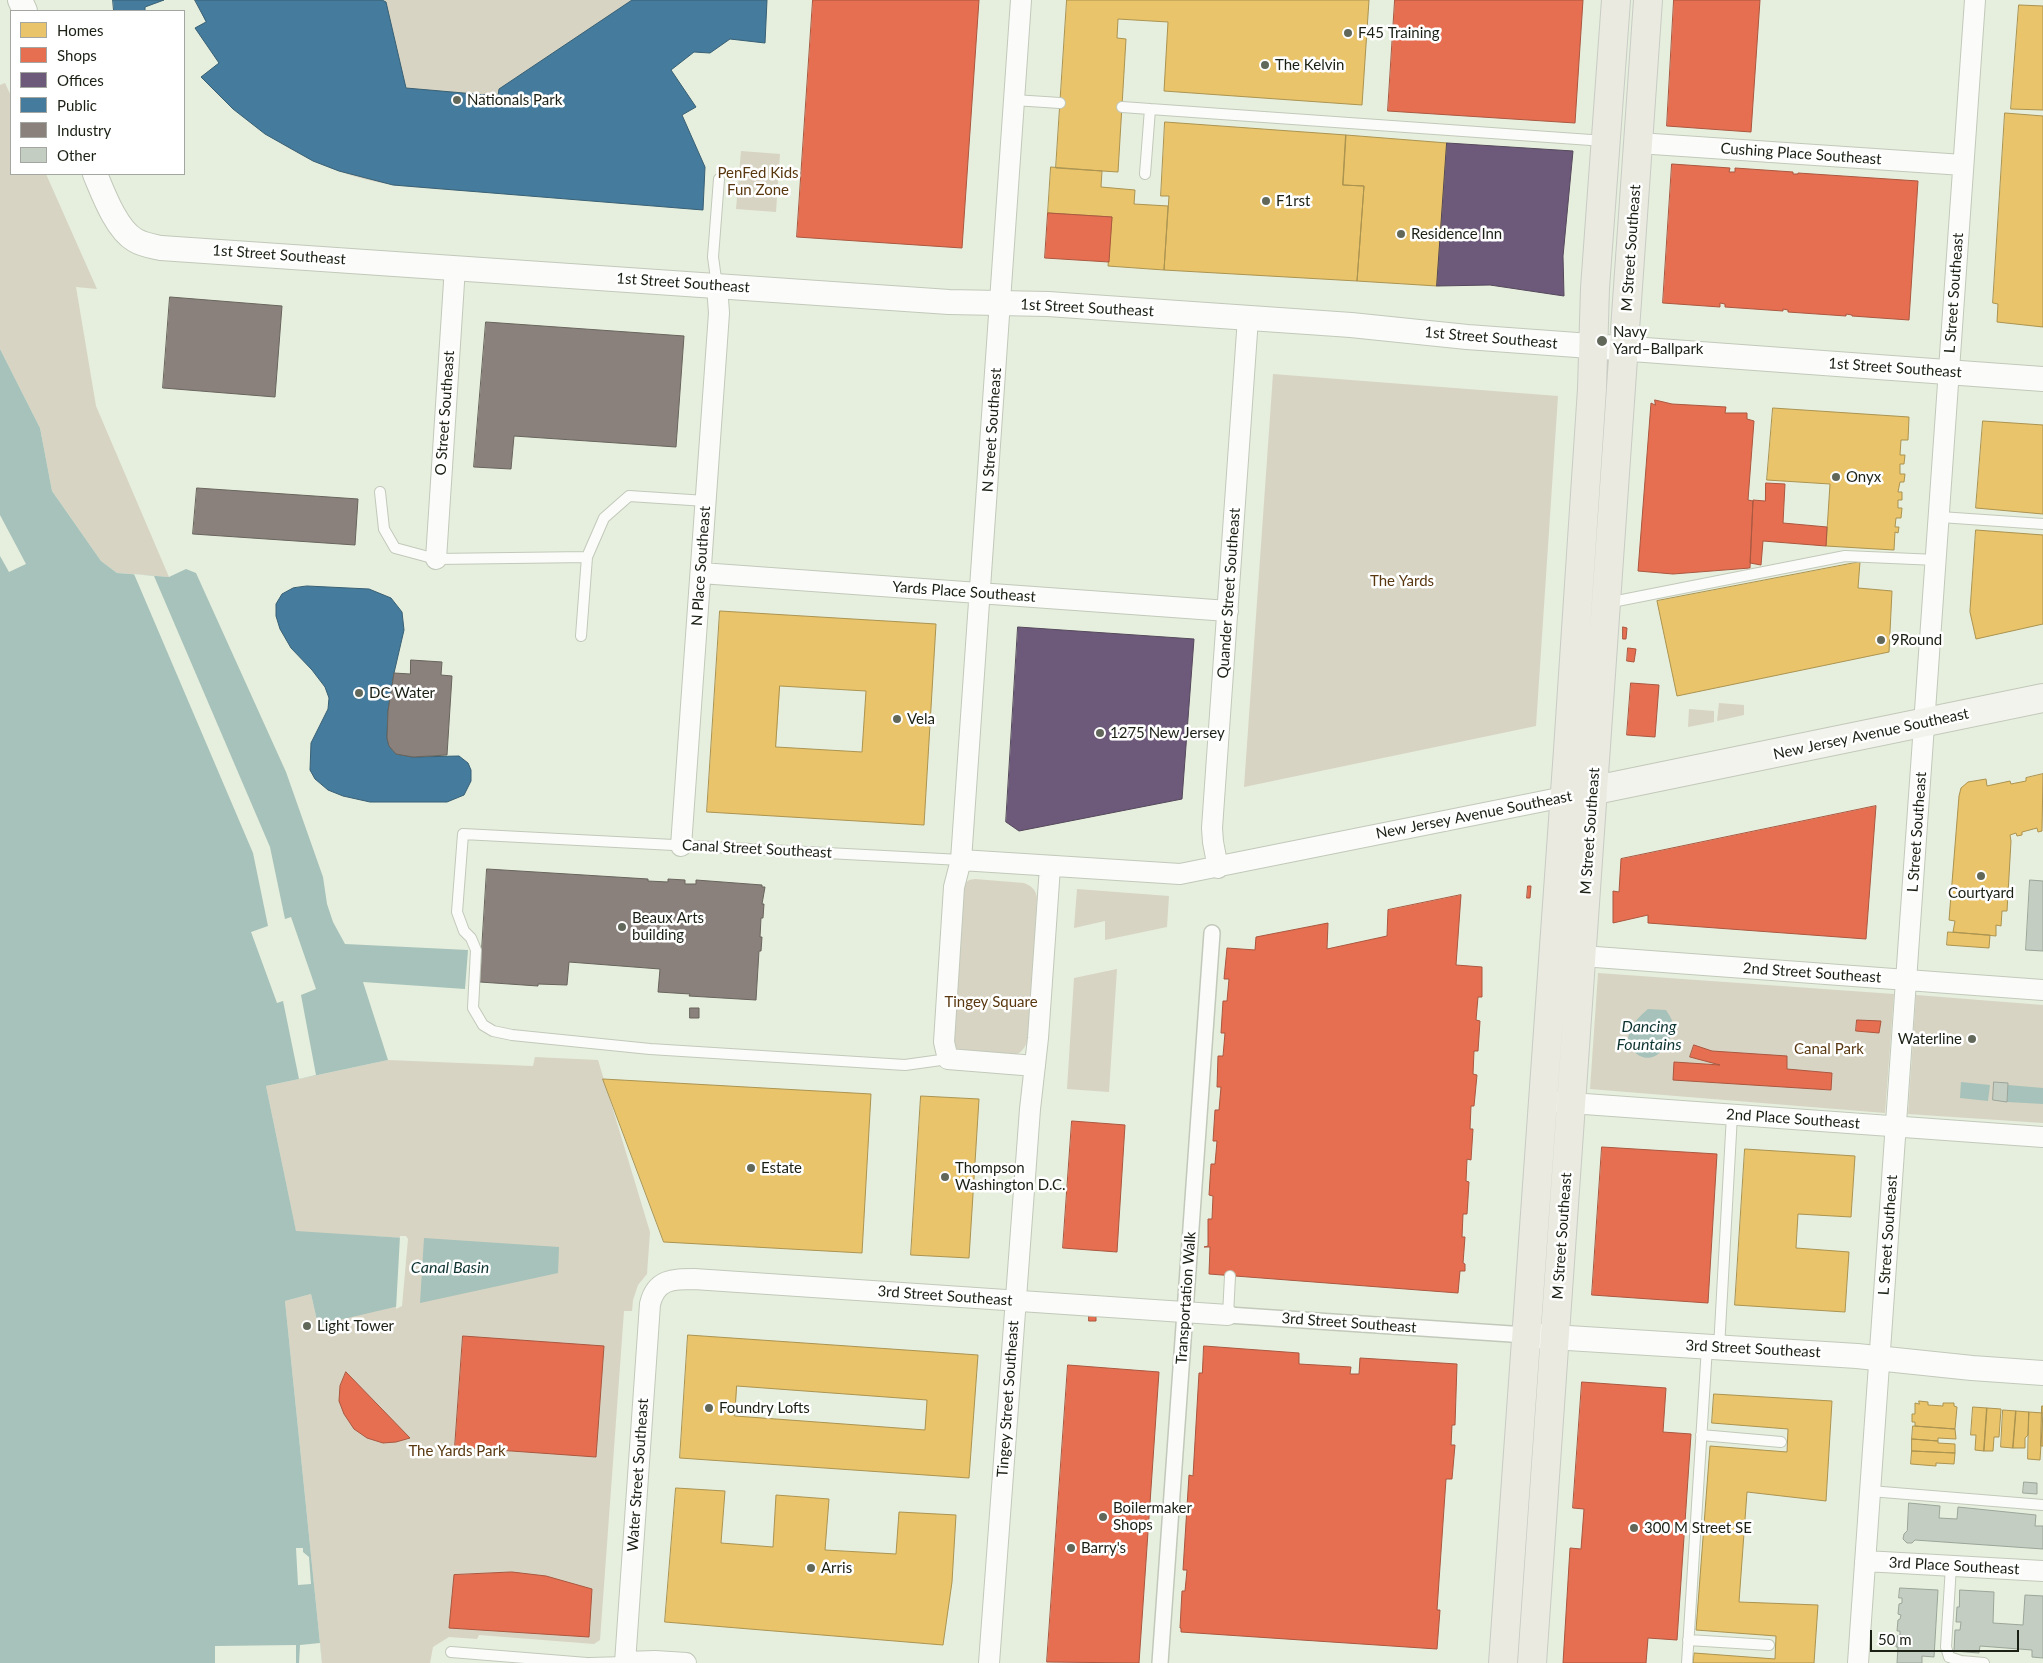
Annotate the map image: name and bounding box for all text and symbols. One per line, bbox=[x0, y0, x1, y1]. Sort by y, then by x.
legend bbox=[10, 10, 185, 175]
text: Homes bbox=[57, 21, 103, 39]
place label: F45 Training bbox=[1358, 24, 1439, 42]
marker: F45 Training bbox=[1342, 27, 1354, 39]
text: Shops bbox=[57, 46, 97, 64]
place label: The Kelvin bbox=[1275, 56, 1344, 74]
marker: The Kelvin bbox=[1259, 59, 1271, 71]
text: Offices bbox=[57, 71, 104, 89]
place label: Nationals Park bbox=[467, 91, 562, 109]
marker: Nationals Park bbox=[451, 94, 463, 106]
text: Public bbox=[57, 96, 97, 114]
text: Industry bbox=[57, 121, 111, 139]
street label: Cushing Place Southeast bbox=[1720, 139, 1882, 169]
text: Other bbox=[57, 146, 96, 164]
park label: PenFed Kids Fun Zone bbox=[717, 164, 799, 199]
street label: M Street Southeast bbox=[1618, 184, 1644, 312]
place label: F1rst bbox=[1276, 192, 1310, 210]
marker: F1rst bbox=[1260, 195, 1272, 207]
place label: Residence Inn bbox=[1411, 225, 1502, 243]
marker: Residence Inn bbox=[1395, 228, 1407, 240]
street label: L Street Southeast bbox=[1941, 232, 1967, 354]
street label: 1st Street Southeast bbox=[212, 241, 346, 269]
street label: 1st Street Southeast bbox=[616, 269, 750, 297]
street label: 1st Street Southeast bbox=[1020, 296, 1154, 320]
street label: 1st Street Southeast bbox=[1424, 323, 1558, 353]
place label: Navy Yard–Ballpark bbox=[1613, 323, 1703, 358]
marker: Navy Yard–Ballpark bbox=[1595, 334, 1609, 348]
street label: O Street Southeast bbox=[432, 350, 458, 476]
street label: 1st Street Southeast bbox=[1828, 354, 1962, 382]
street label: N Street Southeast bbox=[979, 367, 1005, 493]
place label: Onyx bbox=[1846, 468, 1881, 486]
marker: Onyx bbox=[1830, 471, 1842, 483]
street label: N Place Southeast bbox=[688, 506, 714, 626]
street label: Quander Street Southeast bbox=[1214, 507, 1244, 679]
park label: The Yards bbox=[1370, 572, 1434, 590]
street label: Yards Place Southeast bbox=[892, 578, 1036, 606]
place label: 9Round bbox=[1891, 631, 1942, 649]
marker: 9Round bbox=[1875, 634, 1887, 646]
place label: DC Water bbox=[369, 684, 435, 702]
marker: DC Water bbox=[353, 687, 365, 699]
street label: New Jersey Avenue Southeast bbox=[1772, 704, 1970, 764]
place label: Vela bbox=[907, 710, 935, 728]
marker: Vela bbox=[891, 713, 903, 725]
place label: 1275 New Jersey bbox=[1110, 724, 1225, 742]
marker: 1275 New Jersey bbox=[1094, 727, 1106, 739]
street label: M Street Southeast bbox=[1577, 767, 1603, 895]
street label: L Street Southeast bbox=[1904, 771, 1930, 893]
street label: New Jersey Avenue Southeast bbox=[1374, 787, 1574, 843]
street label: Canal Street Southeast bbox=[682, 836, 832, 862]
marker: Courtyard bbox=[1975, 870, 1987, 882]
place label: Courtyard bbox=[1948, 884, 2014, 902]
place label: Beaux Arts building bbox=[632, 909, 704, 944]
marker: Beaux Arts building bbox=[616, 921, 628, 933]
street label: 2nd Street Southeast bbox=[1742, 959, 1882, 987]
park label: Tingey Square bbox=[944, 993, 1038, 1011]
water label: Dancing Fountains bbox=[1616, 1017, 1682, 1055]
place label: Waterline bbox=[1898, 1030, 1962, 1048]
marker: Waterline bbox=[1966, 1033, 1978, 1045]
park label: Canal Park bbox=[1794, 1040, 1864, 1058]
street label: 2nd Place Southeast bbox=[1726, 1105, 1860, 1133]
place label: Estate bbox=[761, 1159, 802, 1177]
place label: Thompson Washington D.C. bbox=[955, 1159, 1066, 1194]
marker: Estate bbox=[745, 1162, 757, 1174]
marker: Thompson Washington D.C. bbox=[939, 1171, 951, 1183]
street label: M Street Southeast bbox=[1549, 1172, 1575, 1300]
street label: L Street Southeast bbox=[1875, 1174, 1901, 1296]
street label: Transportation Walk bbox=[1172, 1231, 1200, 1365]
water label: Canal Basin bbox=[411, 1258, 489, 1278]
street label: 3rd Street Southeast bbox=[877, 1282, 1013, 1310]
street label: 3rd Street Southeast bbox=[1281, 1309, 1417, 1337]
place label: Light Tower bbox=[317, 1317, 394, 1335]
marker: Light Tower bbox=[301, 1320, 313, 1332]
street label: Tingey Street Southeast bbox=[994, 1320, 1022, 1478]
street label: 3rd Street Southeast bbox=[1685, 1336, 1821, 1362]
street label: Water Street Southeast bbox=[624, 1398, 652, 1552]
place label: Foundry Lofts bbox=[719, 1399, 810, 1417]
marker: Foundry Lofts bbox=[703, 1402, 715, 1414]
park label: The Yards Park bbox=[408, 1442, 506, 1460]
place label: Boilermaker Shops bbox=[1113, 1499, 1192, 1534]
marker: Boilermaker Shops bbox=[1097, 1511, 1109, 1523]
place label: 300 M Street SE bbox=[1644, 1519, 1752, 1537]
marker: 300 M Street SE bbox=[1628, 1522, 1640, 1534]
place label: Barry's bbox=[1081, 1539, 1126, 1557]
marker: Barry's bbox=[1065, 1542, 1077, 1554]
street label: 3rd Place Southeast bbox=[1888, 1554, 2020, 1578]
place label: Arris bbox=[821, 1559, 852, 1577]
marker: Arris bbox=[805, 1562, 817, 1574]
scale bar bbox=[1873, 1620, 2022, 1652]
text: 50 m bbox=[1878, 1630, 1912, 1648]

